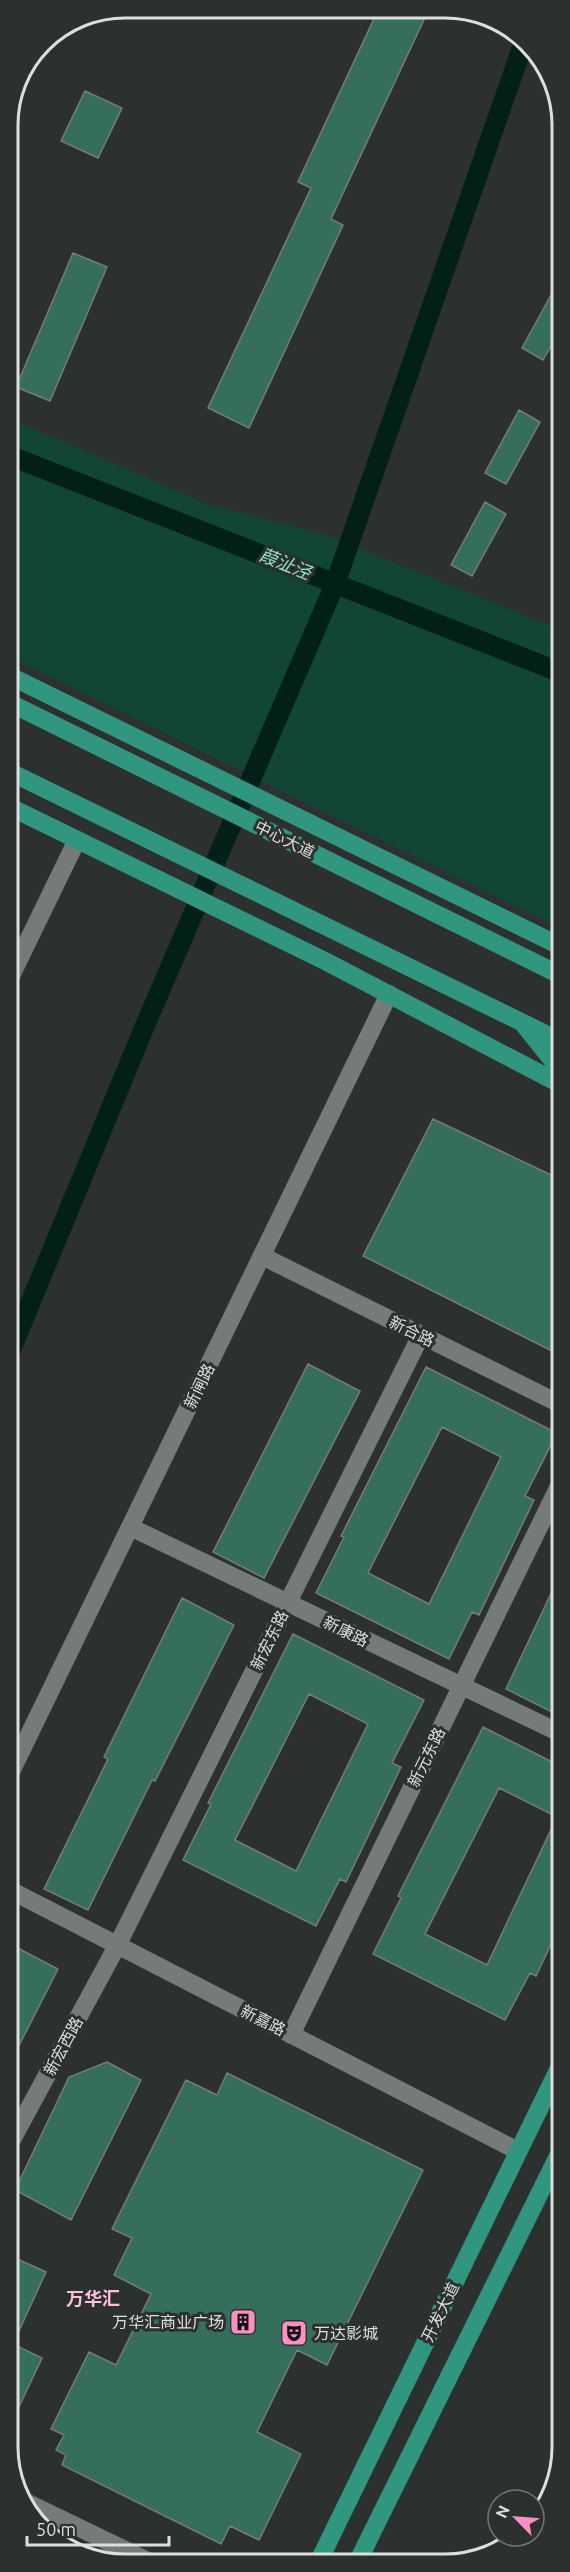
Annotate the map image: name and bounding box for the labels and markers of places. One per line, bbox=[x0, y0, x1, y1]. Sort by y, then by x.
building icon: 万华汇商业广场 bbox=[228, 2307, 258, 2337]
place label: 万华汇商业广场 bbox=[112, 2313, 224, 2331]
theatre icon: 万达影城 bbox=[279, 2318, 309, 2348]
place label: 万达影城 bbox=[314, 2324, 378, 2342]

